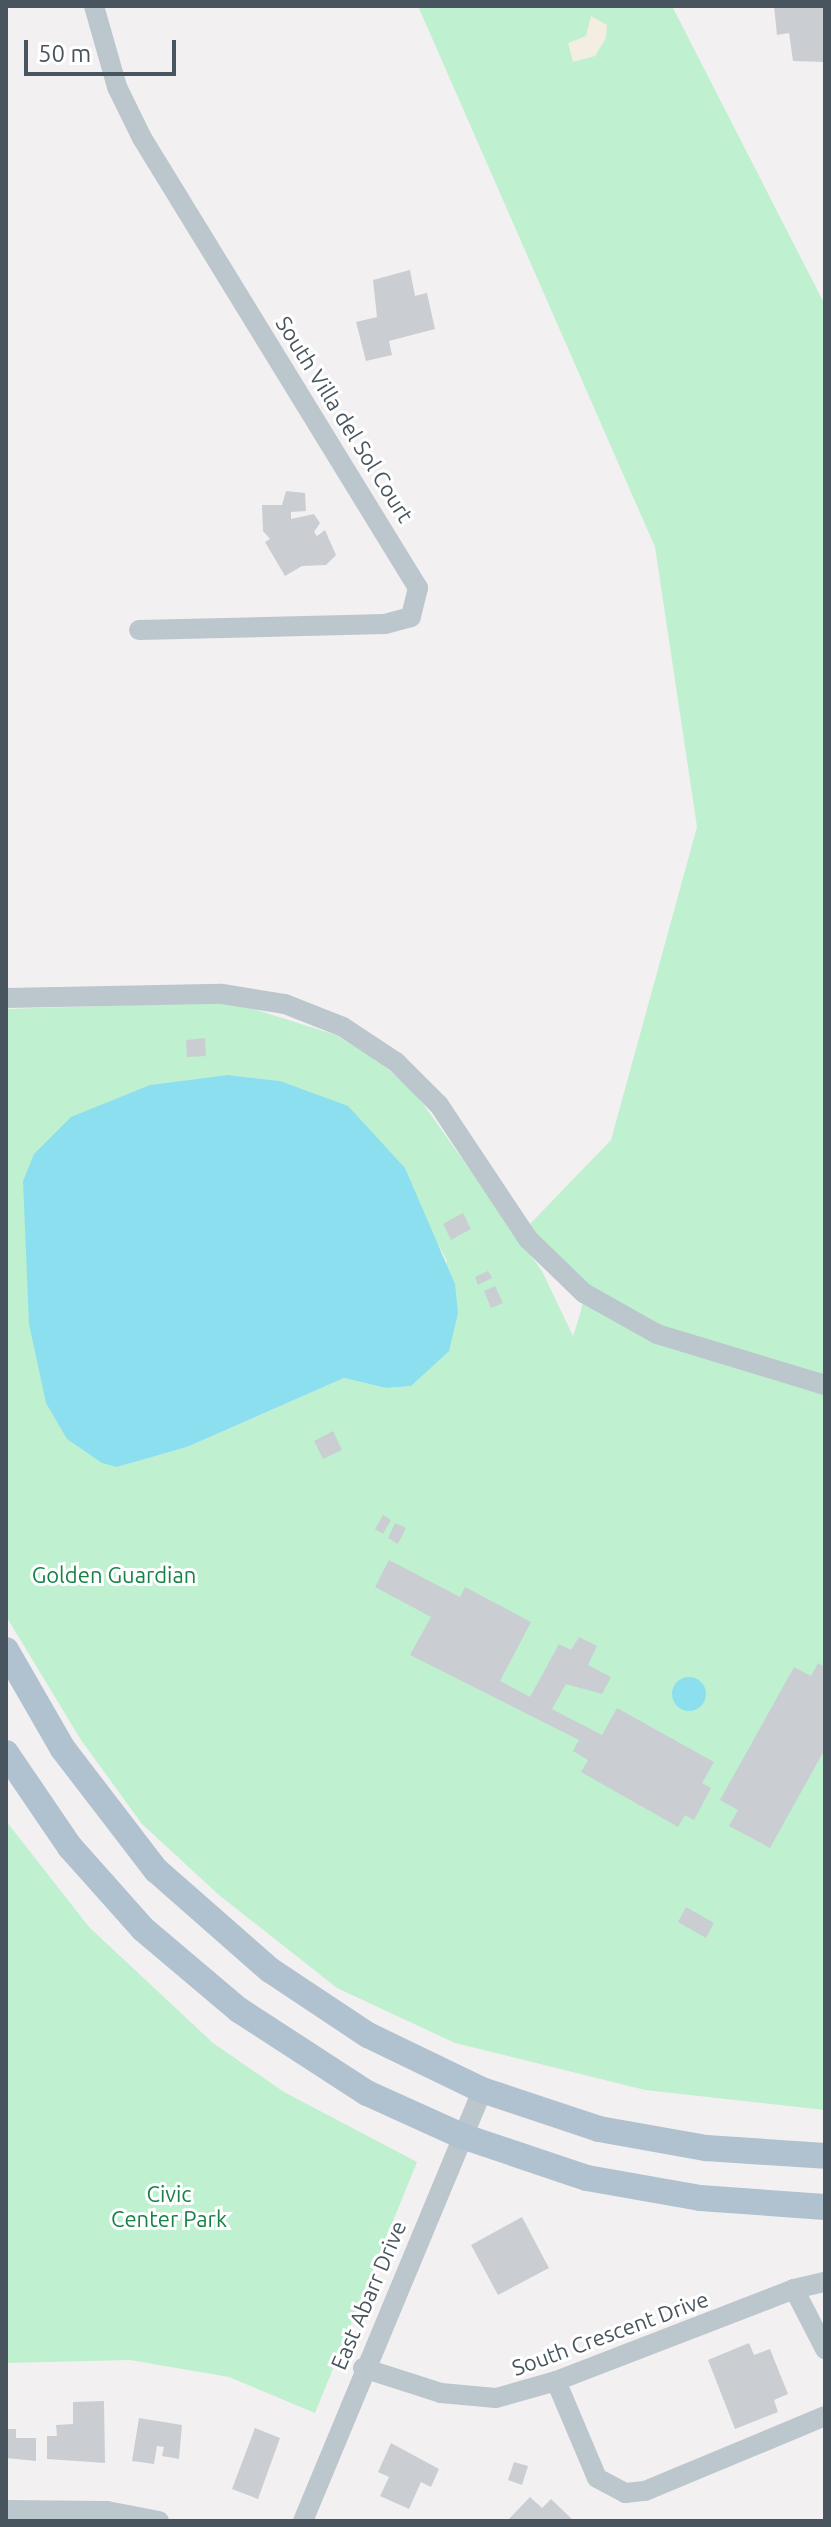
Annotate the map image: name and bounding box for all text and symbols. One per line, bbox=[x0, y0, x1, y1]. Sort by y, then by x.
scale bar bbox=[28, 24, 180, 74]
text: 50 m bbox=[38, 40, 91, 67]
street label: South Villa del Sol Court bbox=[271, 311, 419, 527]
park label: Golden Guardian bbox=[32, 1562, 196, 1588]
park label: Civic Center Park bbox=[111, 2180, 227, 2232]
street label: East Abarr Drive bbox=[325, 2217, 411, 2373]
street label: South Crescent Drive bbox=[508, 2285, 712, 2381]

